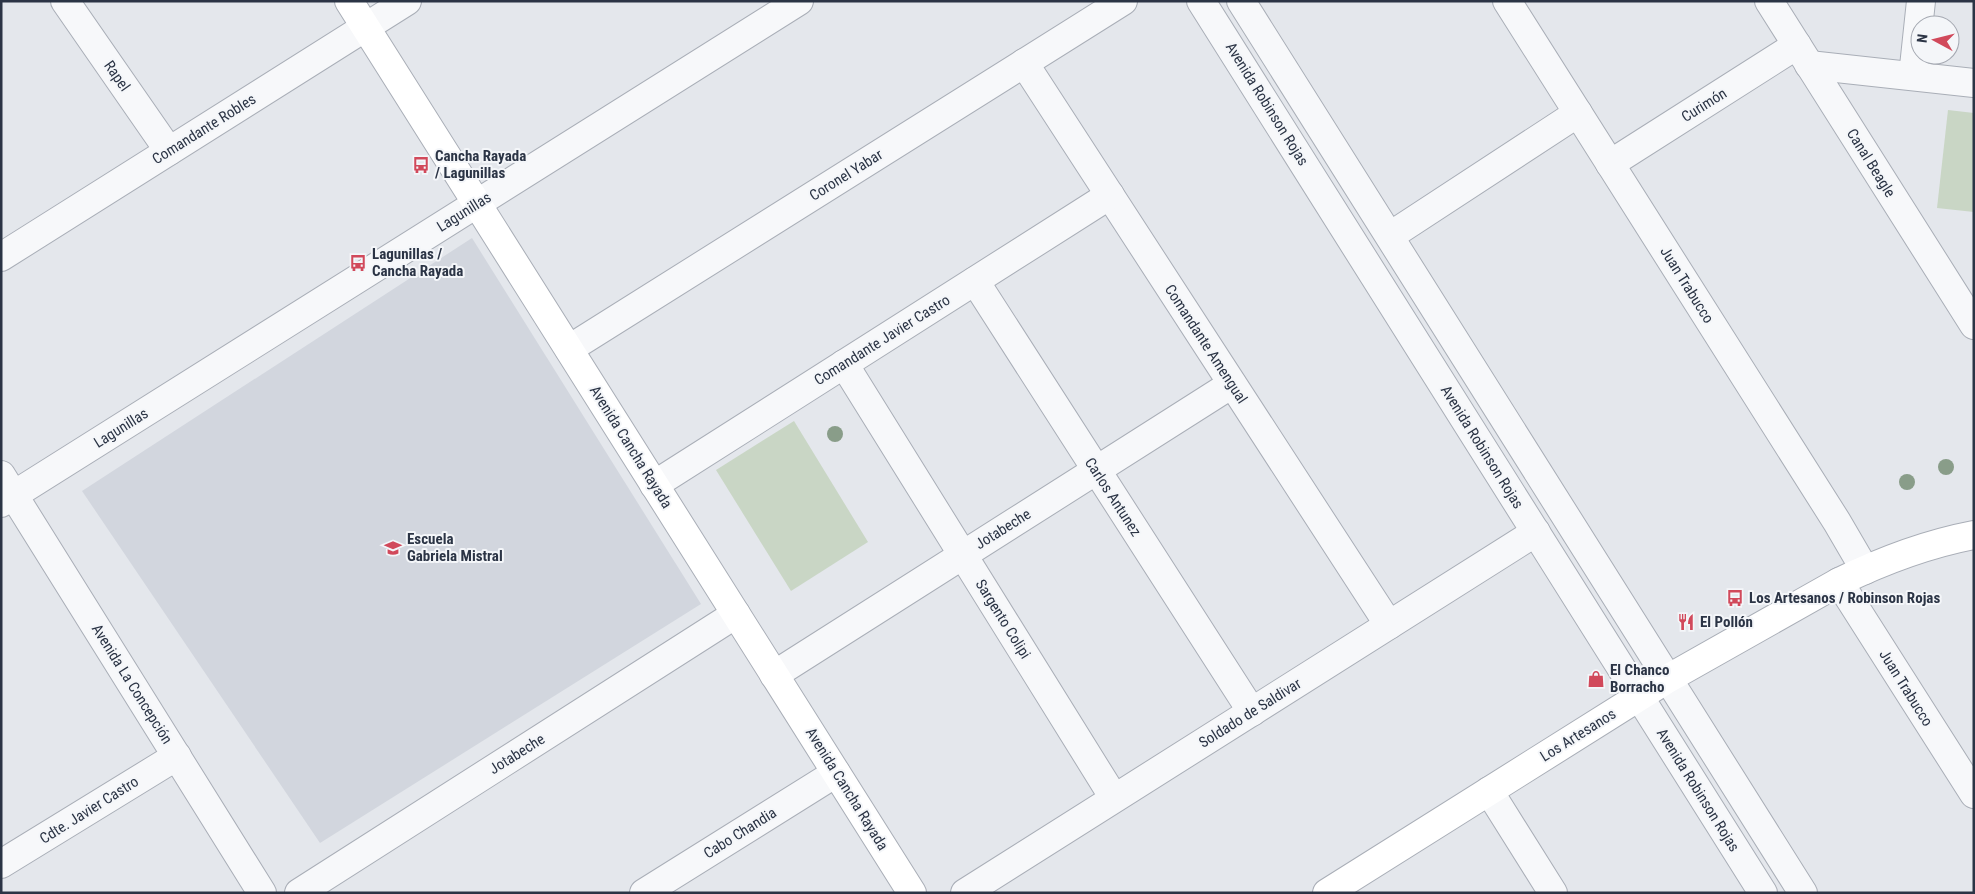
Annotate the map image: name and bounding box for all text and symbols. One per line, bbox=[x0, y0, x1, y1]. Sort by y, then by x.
north arrow bbox=[1910, 15, 1960, 65]
text: N bbox=[1914, 33, 1931, 44]
street label: Avenida Robinson Rojas bbox=[1222, 39, 1312, 169]
street label: Rapel bbox=[100, 57, 134, 95]
street label: Curimón bbox=[1678, 84, 1730, 126]
street label: Comandante Robles bbox=[149, 90, 259, 168]
street label: Canal Beagle bbox=[1843, 125, 1899, 201]
street label: Coronel Yabar bbox=[806, 145, 886, 205]
place label: Cancha Rayada / Lagunillas bbox=[435, 147, 526, 182]
bus stop icon: Cancha Rayada / Lagunillas bbox=[411, 155, 431, 175]
street label: Lagunillas bbox=[434, 188, 495, 236]
street label: Juan Trabucco bbox=[1656, 243, 1718, 327]
place label: Lagunillas / Cancha Rayada bbox=[372, 245, 463, 280]
bus stop icon: Lagunillas / Cancha Rayada bbox=[348, 253, 368, 273]
street label: Comandante Amengual bbox=[1161, 281, 1251, 407]
street label: Comandante Javier Castro bbox=[811, 291, 953, 389]
street label: Avenida Cancha Rayada bbox=[586, 382, 676, 512]
street label: Avenida Robinson Rojas bbox=[1437, 382, 1527, 512]
street label: Lagunillas bbox=[91, 404, 152, 452]
street label: Carlos Antunez bbox=[1081, 454, 1145, 540]
street label: Jotabeche bbox=[972, 505, 1034, 553]
place label: Escuela Gabriela Mistral bbox=[407, 530, 503, 565]
school or university icon: Escuela Gabriela Mistral bbox=[383, 538, 403, 558]
street label: Sargento Colipi bbox=[971, 576, 1035, 662]
bus stop icon: Los Artesanos / Robinson Rojas bbox=[1725, 588, 1745, 608]
place label: Los Artesanos / Robinson Rojas bbox=[1749, 589, 1940, 607]
restaurant icon: El Pollón bbox=[1676, 612, 1696, 632]
place label: El Pollón bbox=[1700, 613, 1753, 631]
street label: Avenida La Concepción bbox=[88, 621, 176, 747]
street label: Juan Trabucco bbox=[1875, 646, 1937, 730]
place label: El Chanco Borracho bbox=[1610, 661, 1669, 696]
shop icon: El Chanco Borracho bbox=[1586, 669, 1606, 689]
street label: Soldado de Saldivar bbox=[1196, 674, 1305, 752]
street label: Los Artesanos bbox=[1537, 705, 1619, 765]
street label: Avenida Cancha Rayada bbox=[802, 724, 892, 854]
street label: Avenida Robinson Rojas bbox=[1653, 725, 1743, 855]
street label: Jotabeche bbox=[486, 730, 548, 778]
street label: Cdte. Javier Castro bbox=[36, 772, 142, 848]
street label: Cabo Chandia bbox=[700, 804, 780, 862]

